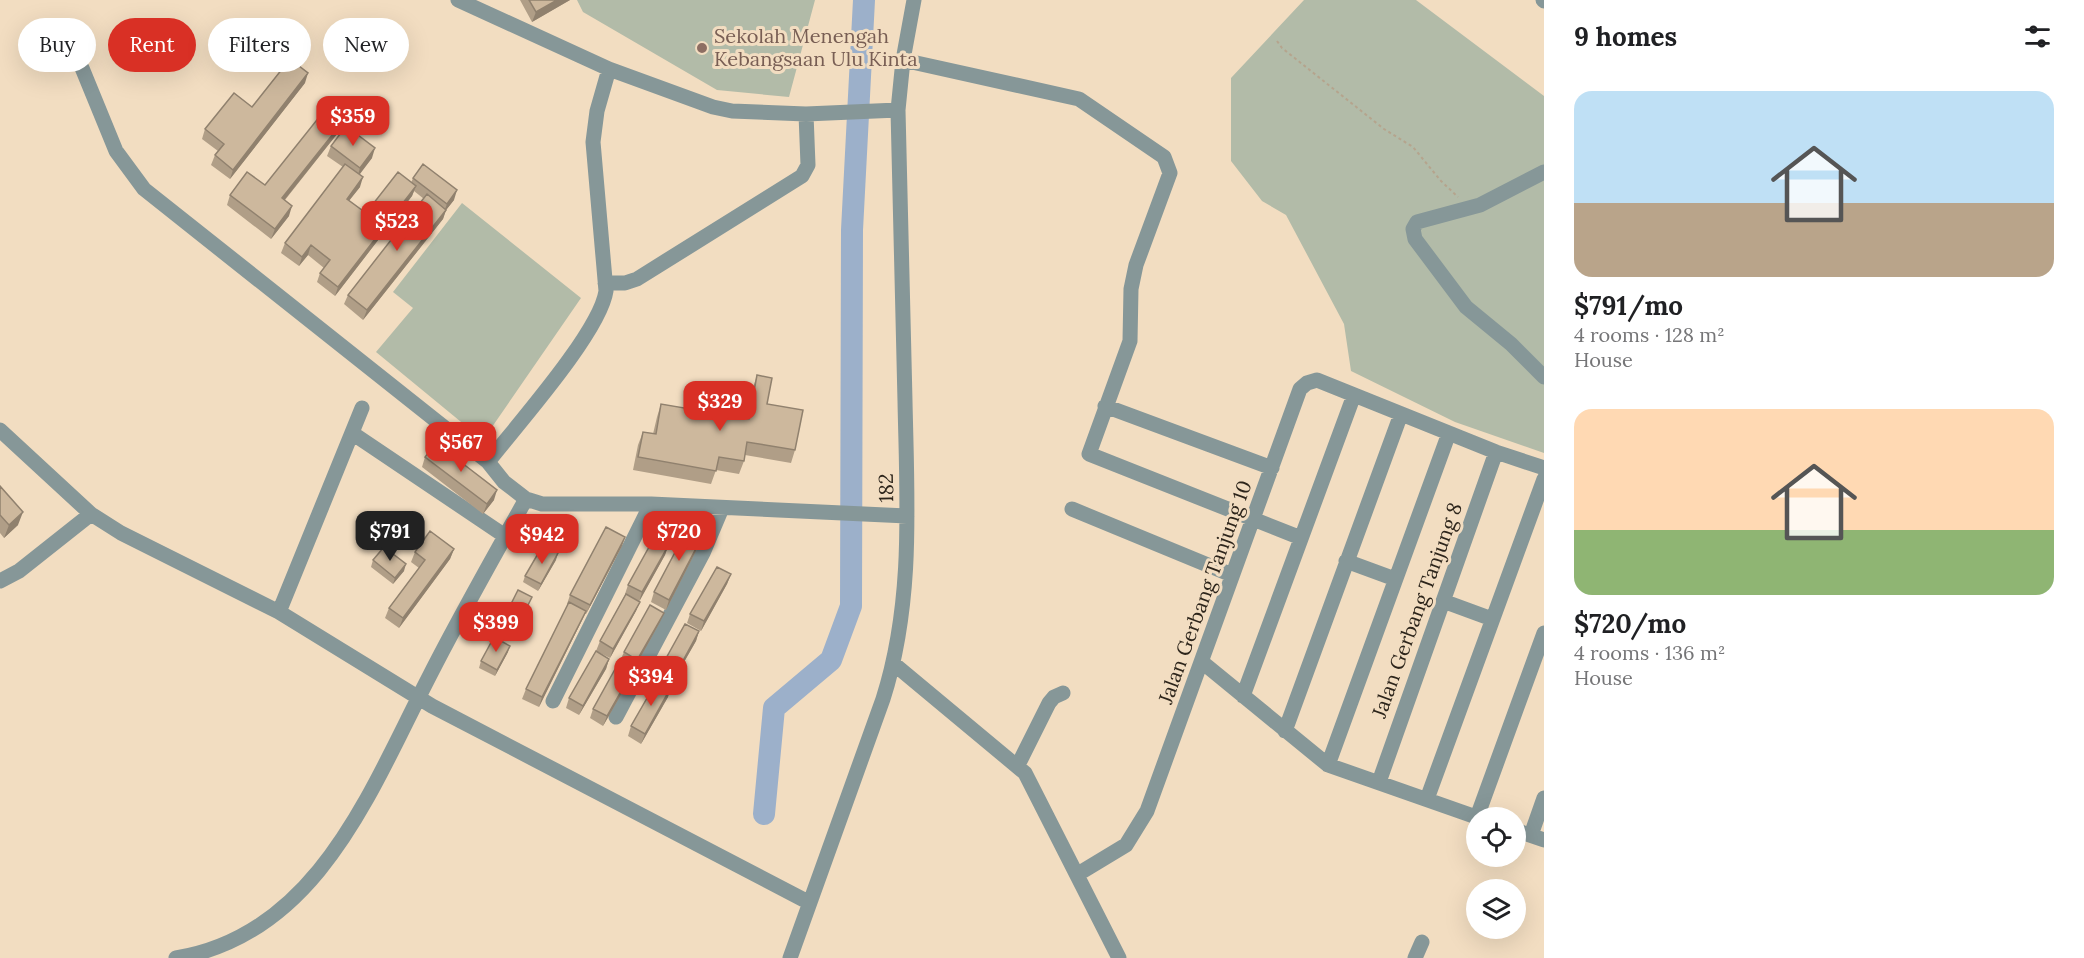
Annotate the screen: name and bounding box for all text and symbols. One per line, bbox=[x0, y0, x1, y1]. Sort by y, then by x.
chip: Buy bbox=[18, 18, 96, 72]
chip: Rent bbox=[108, 18, 196, 72]
chip: Filters bbox=[208, 18, 311, 72]
chip: New bbox=[323, 18, 409, 72]
text: 9 homes bbox=[1574, 20, 1677, 53]
icon: filters bbox=[2021, 20, 2054, 53]
place label: Sekolah Menengah Kebangsaan Ulu Kinta bbox=[714, 23, 918, 71]
marker: Sekolah Menengah Kebangsaan Ulu Kinta bbox=[695, 41, 709, 55]
pin: $359 bbox=[317, 96, 389, 147]
text: $359 bbox=[330, 103, 376, 128]
icon: home bbox=[1760, 130, 1868, 238]
pin: $523 bbox=[361, 201, 433, 252]
text: $523 bbox=[375, 208, 419, 233]
text: $791/mo bbox=[1574, 289, 1683, 322]
text: 4 rooms · 128 m² bbox=[1574, 322, 1725, 347]
text: House bbox=[1574, 347, 1633, 372]
pin: $329 bbox=[684, 381, 756, 432]
text: $329 bbox=[697, 388, 743, 413]
pin: $567 bbox=[425, 422, 497, 473]
text: $567 bbox=[439, 429, 483, 454]
icon: home bbox=[1760, 448, 1868, 556]
street label: 182 bbox=[873, 473, 898, 503]
street label: Jalan Gerbang Tanjung 10 bbox=[1152, 477, 1257, 708]
street label: Jalan Gerbang Tanjung 8 bbox=[1366, 499, 1467, 722]
pin: $791 bbox=[354, 511, 426, 562]
pin: $720 bbox=[643, 511, 715, 562]
pin: $942 bbox=[506, 514, 578, 565]
text: $791 bbox=[370, 518, 410, 543]
text: $720 bbox=[657, 518, 701, 543]
text: $942 bbox=[520, 521, 564, 546]
pin: $399 bbox=[460, 602, 532, 653]
text: $720/mo bbox=[1574, 607, 1686, 640]
text: $399 bbox=[473, 609, 519, 634]
text: 4 rooms · 136 m² bbox=[1574, 640, 1726, 665]
pin: $394 bbox=[615, 656, 687, 707]
text: $394 bbox=[628, 663, 674, 688]
text: House bbox=[1574, 665, 1633, 690]
map controls bbox=[1466, 807, 1526, 939]
button: locate bbox=[1466, 807, 1526, 867]
button: layers bbox=[1466, 879, 1526, 939]

